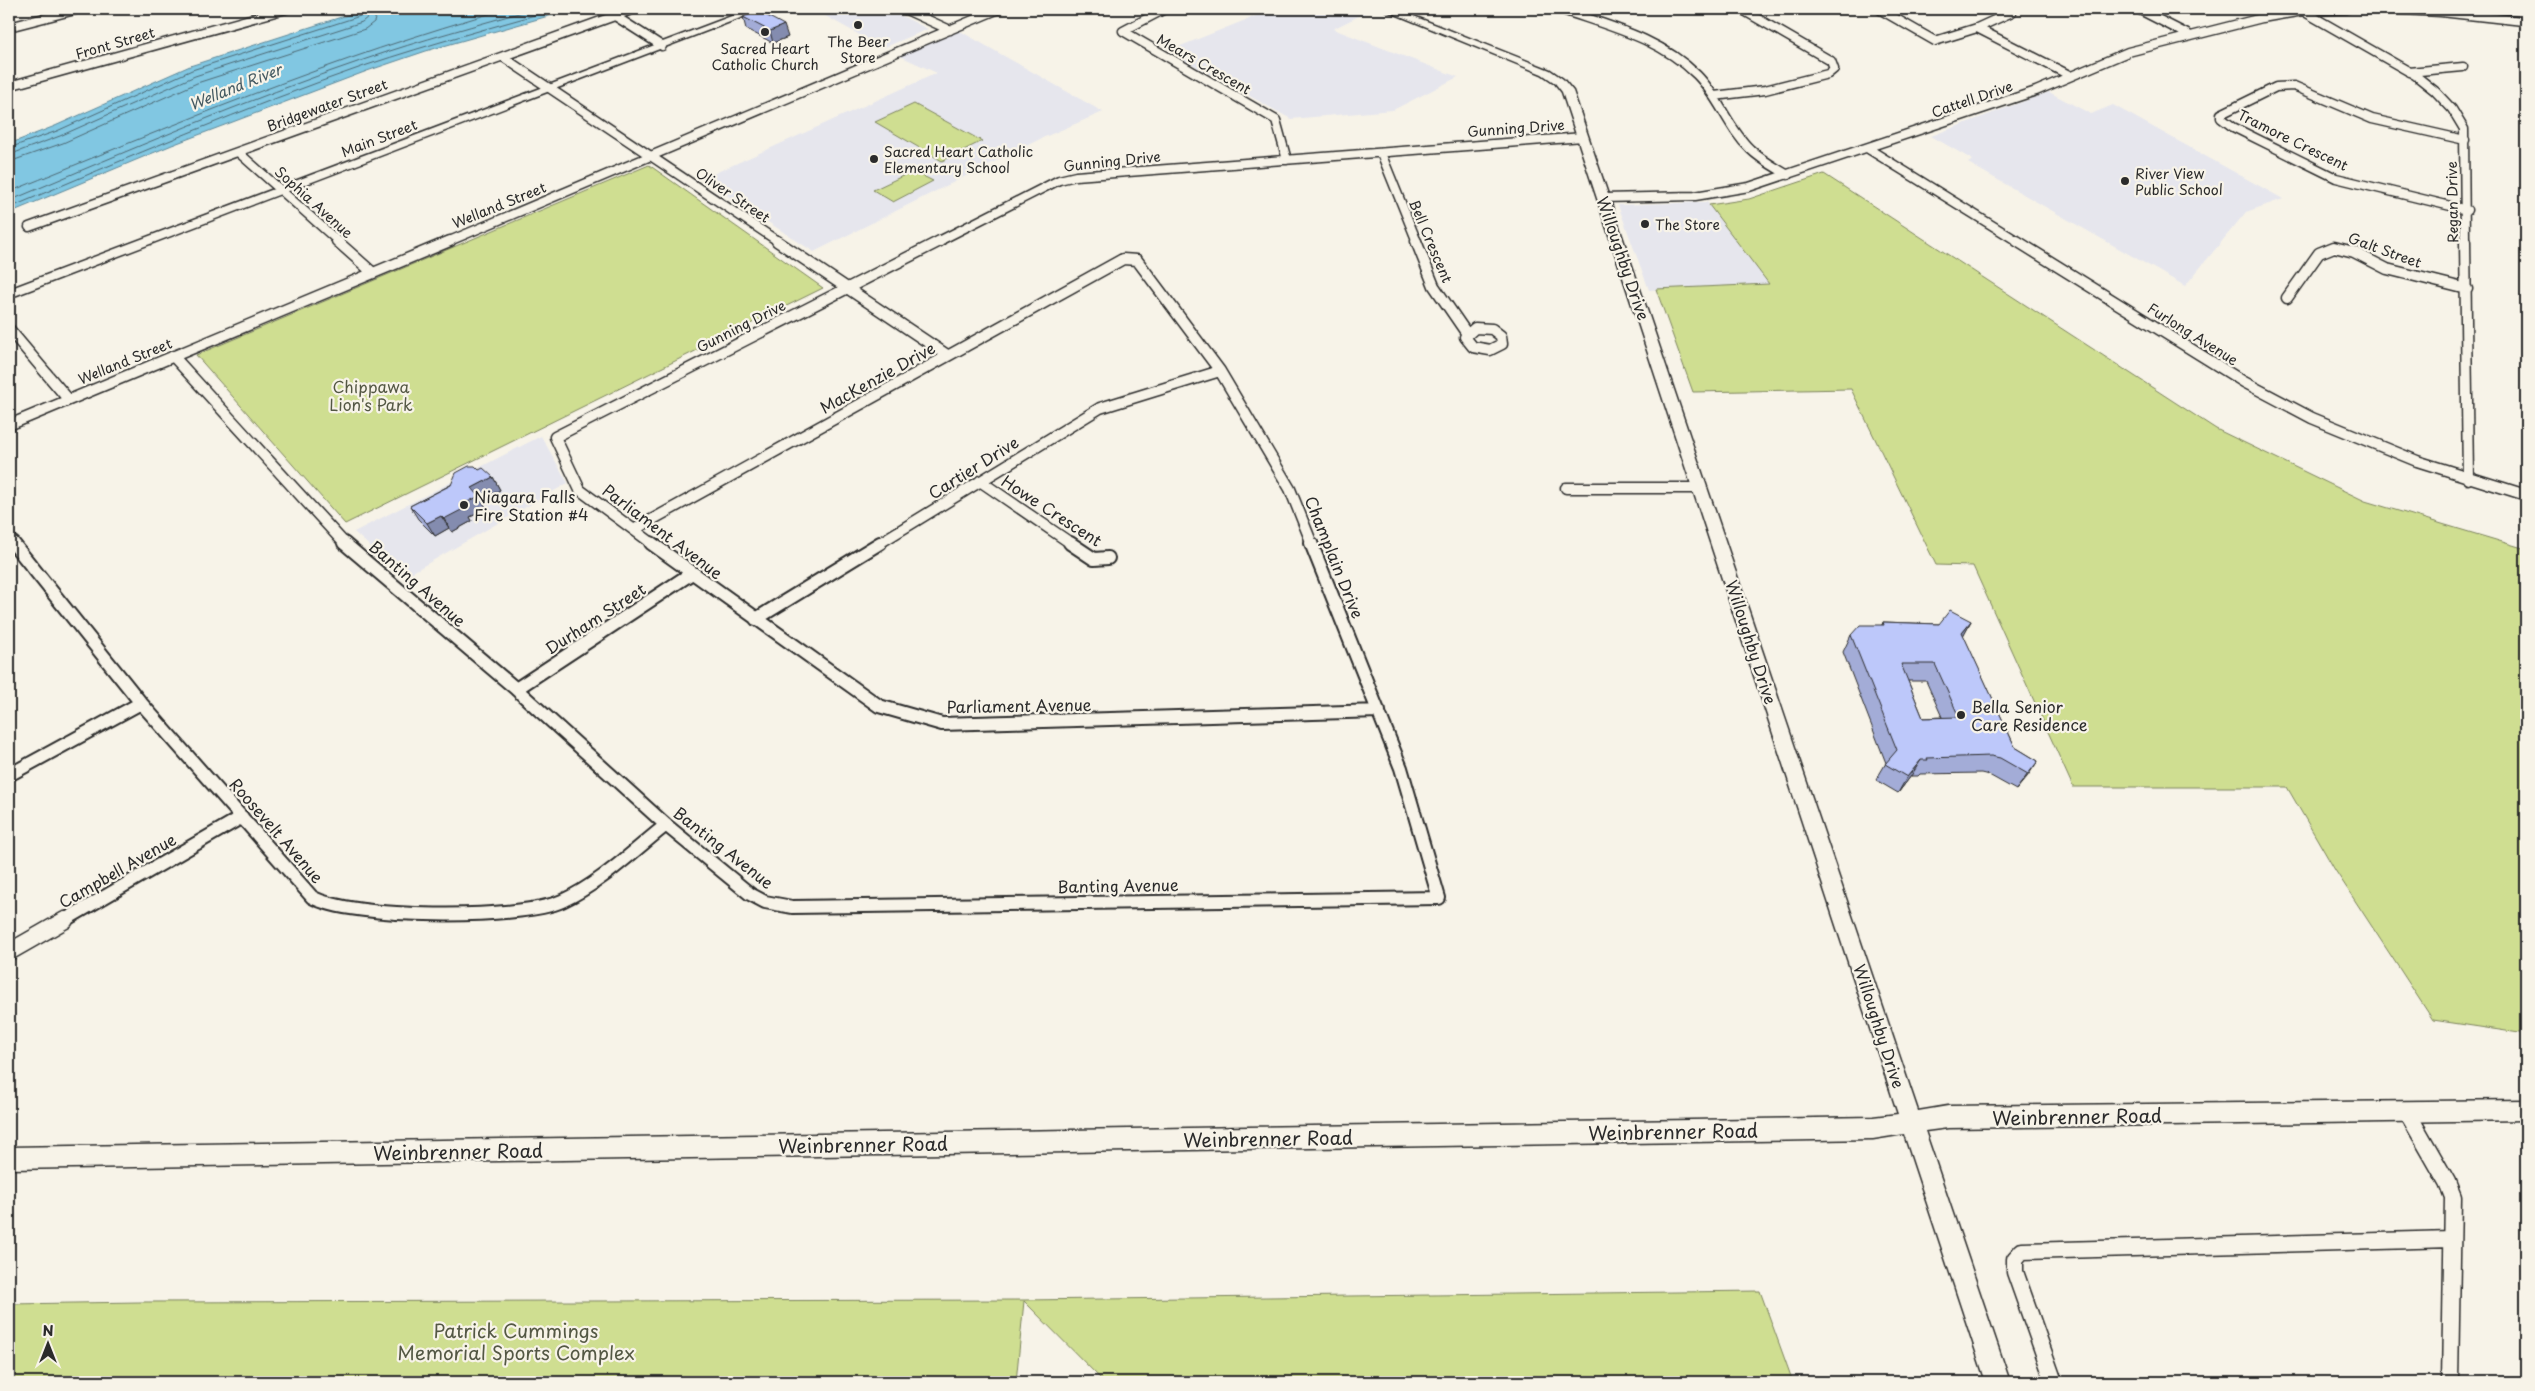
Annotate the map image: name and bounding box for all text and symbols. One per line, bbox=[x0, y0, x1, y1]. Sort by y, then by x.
marker: The Beer Store bbox=[852, 19, 864, 31]
street label: Front Street bbox=[73, 22, 157, 64]
marker: Sacred Heart Catholic Church bbox=[759, 26, 771, 38]
street label: Mears Crescent bbox=[1153, 29, 1255, 100]
place label: The Beer Store bbox=[827, 31, 889, 68]
place label: Sacred Heart Catholic Church bbox=[711, 38, 819, 75]
water label: Welland River bbox=[185, 56, 287, 115]
street label: Bridgewater Street bbox=[264, 73, 391, 137]
street label: Cattell Drive bbox=[1929, 75, 2015, 123]
street label: Tramore Crescent bbox=[2234, 104, 2352, 176]
street label: Main Street bbox=[338, 114, 420, 162]
street label: Gunning Drive bbox=[1467, 114, 1565, 142]
place label: Sacred Heart Catholic Elementary School bbox=[884, 141, 1033, 178]
street label: Gunning Drive bbox=[1062, 145, 1162, 177]
marker: Sacred Heart Catholic Elementary School bbox=[868, 153, 880, 165]
street label: Sophia Avenue bbox=[270, 161, 358, 243]
street label: Regan Drive bbox=[2441, 161, 2463, 243]
street label: Oliver Street bbox=[692, 162, 775, 228]
place label: River View Public School bbox=[2135, 163, 2223, 200]
marker: River View Public School bbox=[2119, 175, 2131, 187]
street label: Welland Street bbox=[449, 177, 549, 233]
street label: Willoughby Drive bbox=[1592, 193, 1656, 323]
street label: Bell Crescent bbox=[1404, 196, 1458, 286]
place label: The Store bbox=[1655, 214, 1720, 235]
marker: The Store bbox=[1639, 218, 1651, 230]
street label: Galt Street bbox=[2345, 227, 2425, 273]
street label: Gunning Drive bbox=[693, 295, 789, 357]
street label: Furlong Avenue bbox=[2144, 298, 2243, 370]
street label: Welland Street bbox=[75, 333, 175, 389]
street label: MacKenzie Drive bbox=[815, 335, 939, 419]
park label: Chippawa Lion's Park bbox=[329, 374, 413, 416]
street label: Cartier Drive bbox=[923, 430, 1023, 504]
street label: Howe Crescent bbox=[997, 468, 1107, 552]
street label: Parliament Avenue bbox=[598, 478, 728, 584]
place label: Niagara Falls Fire Station #4 bbox=[474, 484, 588, 526]
street label: Champlain Drive bbox=[1300, 492, 1370, 622]
marker: Niagara Falls Fire Station #4 bbox=[458, 499, 470, 511]
street label: Banting Avenue bbox=[364, 534, 472, 632]
street label: Durham Street bbox=[540, 576, 650, 660]
street label: Willoughby Drive bbox=[1721, 577, 1783, 707]
street label: Parliament Avenue bbox=[946, 692, 1092, 718]
place label: Bella Senior Care Residence bbox=[1971, 694, 2088, 736]
marker: Bella Senior Care Residence bbox=[1955, 709, 1967, 721]
street label: Roosevelt Avenue bbox=[225, 772, 330, 888]
street label: Banting Avenue bbox=[669, 800, 779, 894]
street label: Campbell Avenue bbox=[54, 826, 180, 913]
street label: Banting Avenue bbox=[1057, 872, 1179, 898]
street label: Willoughby Drive bbox=[1849, 961, 1911, 1091]
street label: Weinbrenner Road bbox=[1992, 1101, 2162, 1131]
street label: Weinbrenner Road bbox=[1588, 1116, 1758, 1146]
street label: Weinbrenner Road bbox=[1183, 1123, 1353, 1153]
street label: Weinbrenner Road bbox=[778, 1129, 948, 1159]
street label: Weinbrenner Road bbox=[373, 1136, 543, 1166]
park label: Patrick Cummings Memorial Sports Complex bbox=[397, 1316, 635, 1366]
north arrow bbox=[22, 1318, 72, 1368]
text: N bbox=[42, 1320, 54, 1341]

